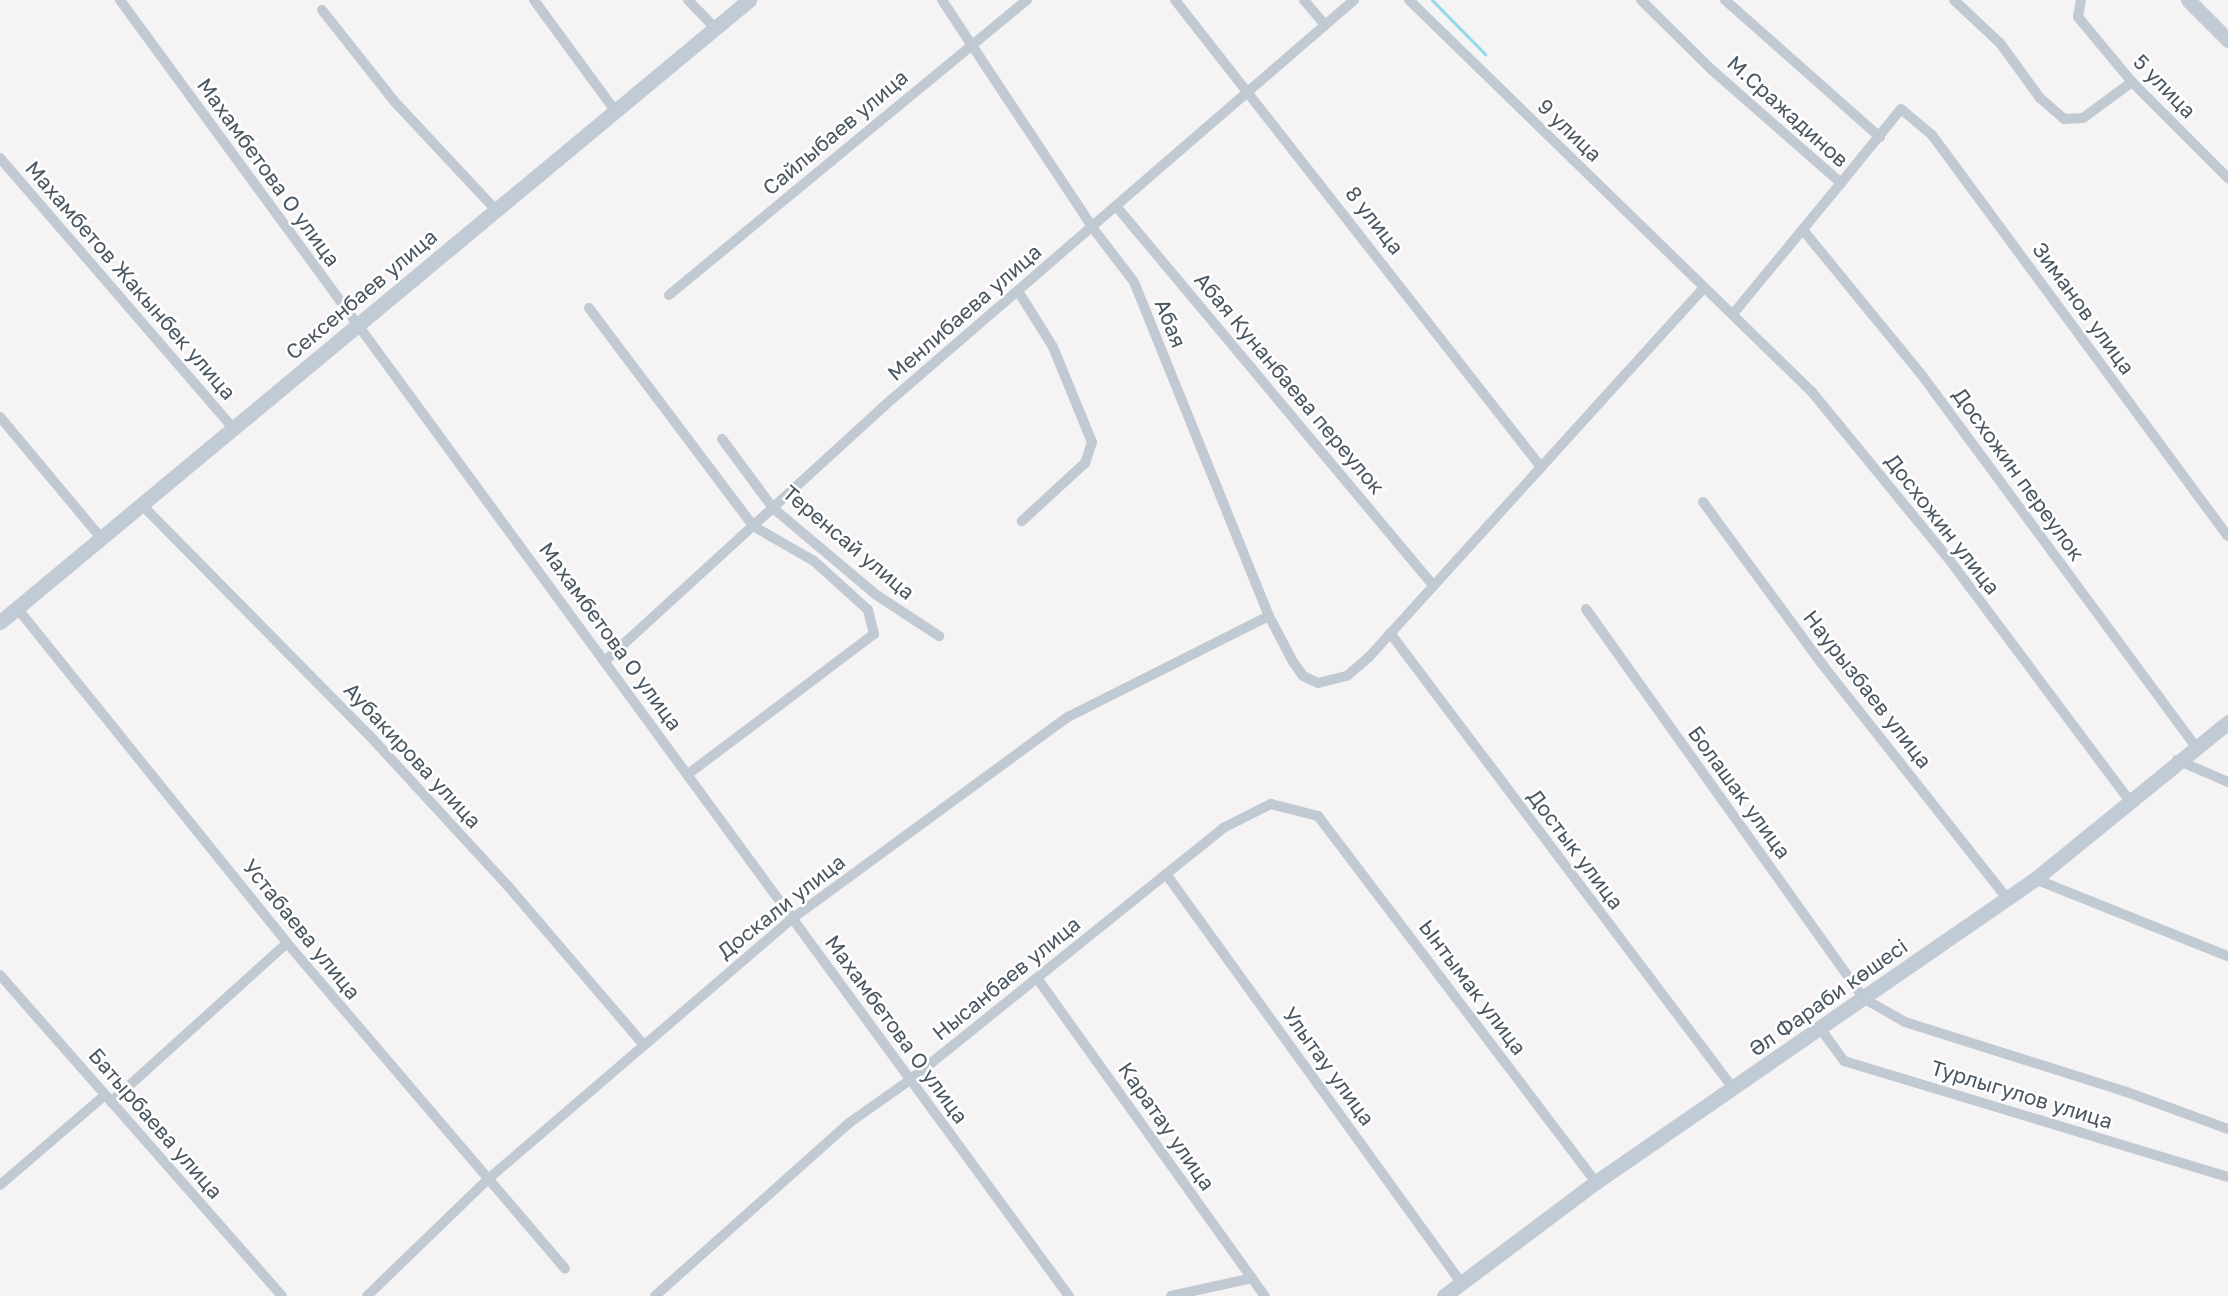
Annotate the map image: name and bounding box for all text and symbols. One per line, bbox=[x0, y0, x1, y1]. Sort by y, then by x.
street label: 5 улица bbox=[2129, 49, 2201, 123]
street label: М.Сражадинов bbox=[1722, 50, 1854, 172]
street label: Сайлыбаев улица bbox=[757, 64, 913, 200]
street label: Махамбетова О улица bbox=[192, 73, 346, 271]
street label: 9 улица bbox=[1533, 93, 1607, 167]
street label: Махамбетов Жакынбек улица bbox=[20, 155, 242, 405]
street label: 8 улица bbox=[1341, 181, 1409, 259]
street label: Сексенбаев улица bbox=[280, 223, 442, 365]
street label: Зиманов улица bbox=[2028, 237, 2140, 379]
street label: Менлибаева улица bbox=[882, 238, 1046, 386]
street label: Абая Кунанбаева переулок bbox=[1190, 267, 1390, 499]
street label: Абая bbox=[1150, 295, 1192, 351]
street label: Досхожин переулок bbox=[1948, 383, 2090, 565]
street label: Досхожин улица bbox=[1880, 449, 2006, 599]
street label: Теренсай улица bbox=[778, 480, 920, 604]
street label: Махамбетова О улица bbox=[534, 537, 688, 735]
street label: Наурызбаев улица bbox=[1798, 605, 1938, 773]
street label: Аубакирова улица bbox=[339, 677, 487, 833]
street label: Болашак улица bbox=[1683, 721, 1797, 863]
street label: Достык улица bbox=[1523, 784, 1629, 914]
street label: Доскали улица bbox=[712, 848, 850, 964]
street label: Устабаева улица bbox=[238, 854, 366, 1004]
street label: Нысанбаев улица bbox=[927, 911, 1085, 1045]
street label: Ынтымак улица bbox=[1414, 914, 1532, 1060]
street label: Махамбетова О улица bbox=[820, 930, 974, 1128]
street label: Әл Фараби көшесі bbox=[1744, 933, 1912, 1061]
street label: Улытау улица bbox=[1278, 1002, 1380, 1130]
street label: Батырбаева улица bbox=[84, 1043, 228, 1203]
street label: Турлыгулов улица bbox=[1928, 1054, 2116, 1134]
street label: Каратау улица bbox=[1113, 1057, 1221, 1195]

